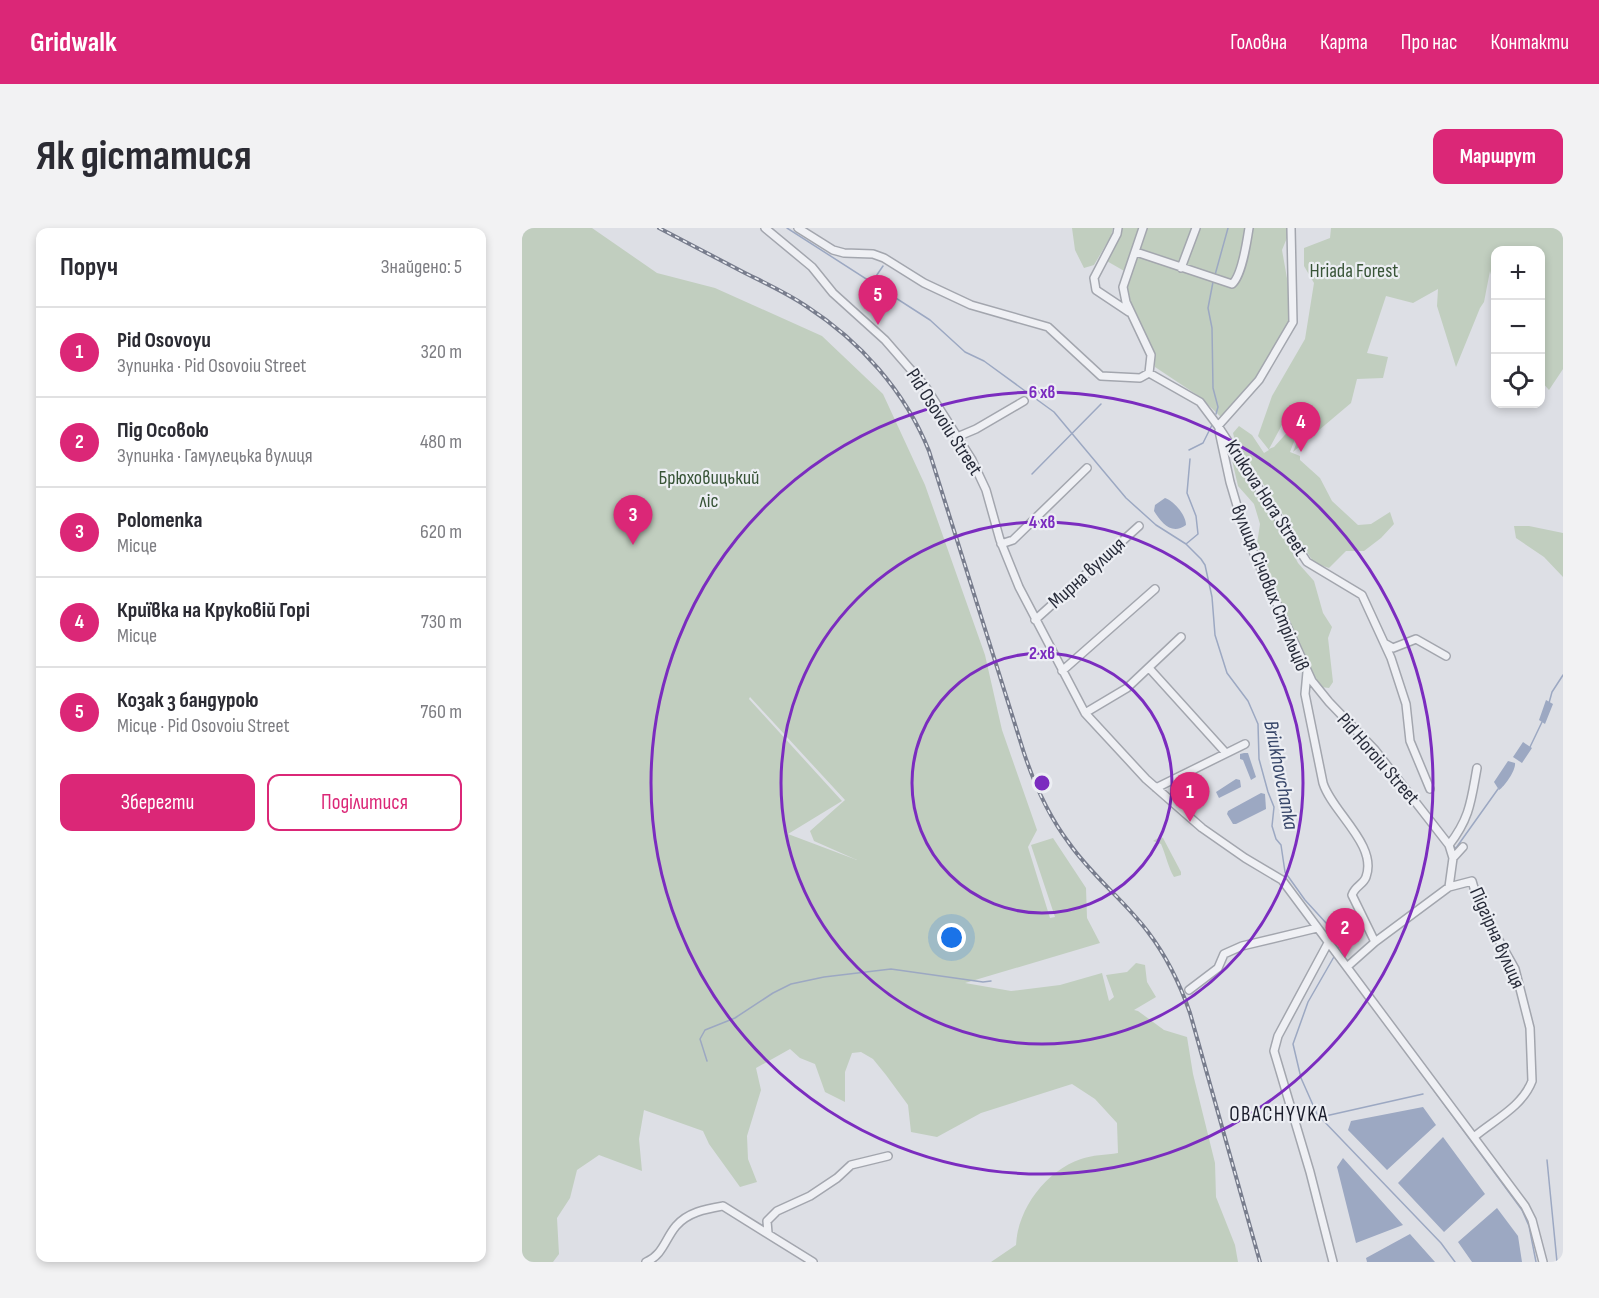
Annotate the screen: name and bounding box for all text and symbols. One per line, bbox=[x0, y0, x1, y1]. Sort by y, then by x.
text: Gridwalk bbox=[30, 26, 117, 59]
text: Головна bbox=[1230, 30, 1287, 55]
text: Карта bbox=[1320, 30, 1368, 55]
text: Про нас bbox=[1401, 30, 1457, 55]
text: Контакти bbox=[1490, 30, 1569, 55]
button: Маршрут bbox=[1433, 129, 1563, 184]
text: Як дістатися bbox=[36, 131, 252, 182]
map controls bbox=[1491, 246, 1545, 408]
button: + bbox=[1491, 246, 1545, 300]
text: Поруч bbox=[60, 252, 118, 283]
text: Знайдено: 5 bbox=[381, 255, 462, 279]
park label: Hriada Forest bbox=[1310, 259, 1398, 283]
pin: 5 bbox=[858, 276, 898, 325]
button: − bbox=[1491, 300, 1545, 354]
text: Pid Osovoyu bbox=[117, 327, 211, 354]
text: 1 bbox=[76, 340, 83, 364]
text: 320 m bbox=[420, 340, 462, 364]
text: Зупинка · Pid Osovoiu Street bbox=[117, 354, 306, 378]
button: locate bbox=[1491, 354, 1545, 408]
street label: Pid Osovoiu Street bbox=[901, 364, 987, 480]
text: 6 хв bbox=[1029, 382, 1055, 403]
pin: 4 bbox=[1282, 402, 1320, 452]
text: Під Осовою bbox=[117, 417, 209, 444]
text: 2 bbox=[75, 430, 84, 454]
text: 480 m bbox=[420, 430, 462, 454]
street label: Krukova Hora Street bbox=[1220, 435, 1312, 561]
text: Зупинка · Гамулецька вулиця bbox=[117, 444, 313, 468]
park label: Брюховицький ліс bbox=[659, 466, 759, 513]
pin: 3 bbox=[614, 496, 652, 545]
street label: вулиця Січових Стрільців bbox=[1226, 501, 1314, 675]
text: Polomenka bbox=[117, 507, 203, 534]
text: 4 хв bbox=[1029, 512, 1055, 533]
text: 3 bbox=[75, 520, 84, 544]
text: 620 m bbox=[420, 520, 462, 544]
street label: Мирна вулиця bbox=[1044, 532, 1130, 614]
text: Місце bbox=[117, 534, 157, 558]
text: Криївка на Круковій Горі bbox=[117, 597, 310, 624]
text: 4 bbox=[75, 610, 84, 634]
text: 730 m bbox=[421, 610, 462, 634]
text: Місце bbox=[117, 624, 157, 648]
text: 2 хв bbox=[1029, 643, 1055, 664]
text: Козак з бандурою bbox=[117, 687, 258, 714]
text: 5 bbox=[75, 700, 84, 724]
text: 760 m bbox=[420, 700, 462, 724]
street label: Pid Horoiu Street bbox=[1332, 708, 1424, 810]
text: Місце · Pid Osovoiu Street bbox=[117, 714, 290, 738]
water label: Briukhovchanka bbox=[1258, 718, 1304, 832]
pin: 1 bbox=[1170, 772, 1210, 822]
centre of rings bbox=[1032, 773, 1052, 793]
button: Зберегти bbox=[60, 774, 255, 831]
button: Поділитися bbox=[267, 774, 462, 831]
street label: Підгірна вулиця bbox=[1464, 884, 1530, 992]
pin: 2 bbox=[1326, 908, 1364, 958]
your location bbox=[937, 923, 966, 952]
district label: OBACHYVKA bbox=[1229, 1102, 1329, 1127]

